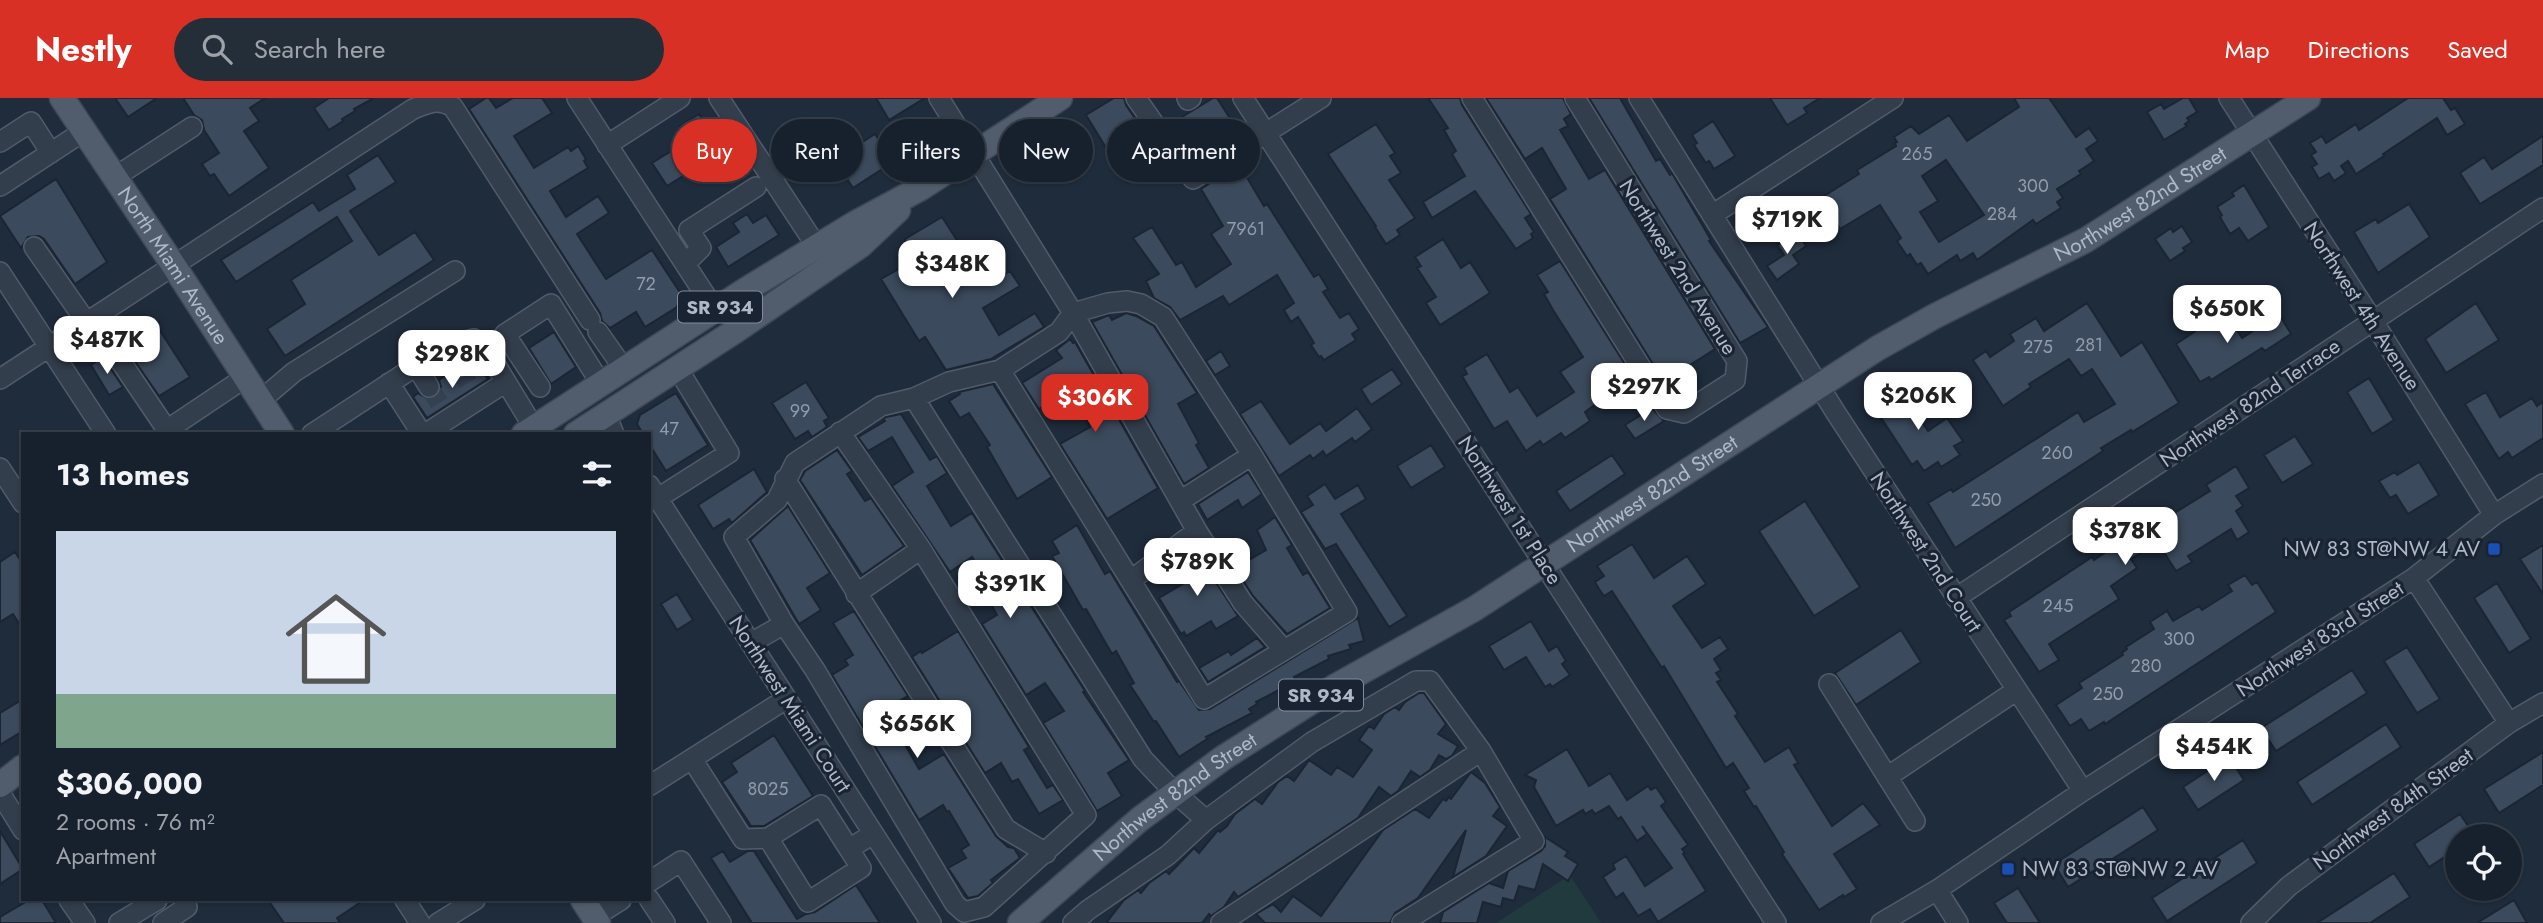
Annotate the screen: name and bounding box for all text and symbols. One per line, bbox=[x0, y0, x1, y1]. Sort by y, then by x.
search box bbox=[174, 18, 664, 81]
text: Nestly bbox=[35, 26, 132, 73]
icon: search bbox=[198, 30, 236, 68]
text: Search here bbox=[254, 30, 385, 68]
text: Map bbox=[2225, 32, 2270, 67]
text: Directions bbox=[2308, 32, 2409, 67]
text: Saved bbox=[2447, 32, 2508, 67]
chip: Buy bbox=[672, 119, 757, 182]
chip: Rent bbox=[771, 119, 863, 182]
chip: Filters bbox=[877, 119, 985, 182]
chip: New bbox=[999, 119, 1093, 182]
chip: Apartment bbox=[1107, 119, 1260, 182]
street label: Northwest 82nd Street bbox=[2048, 139, 2232, 269]
house number: 265 bbox=[1902, 141, 1932, 167]
street label: Northwest 2nd Avenue bbox=[1612, 173, 1744, 361]
house number: 300 bbox=[2017, 173, 2049, 199]
street label: North Miami Avenue bbox=[110, 181, 236, 351]
pin: $719K bbox=[1738, 197, 1836, 256]
house number: 284 bbox=[1987, 201, 2017, 227]
text: $719K bbox=[1751, 202, 1823, 236]
house number: 7961 bbox=[1227, 216, 1265, 242]
street label: Northwest 4th Avenue bbox=[2296, 216, 2428, 396]
pin: $348K bbox=[903, 240, 1001, 300]
text: $348K bbox=[914, 246, 990, 280]
house number: 72 bbox=[636, 271, 656, 297]
pin: $650K bbox=[2178, 286, 2276, 345]
text: $650K bbox=[2189, 291, 2265, 325]
road number: SR 934 bbox=[678, 292, 762, 322]
pin: $487K bbox=[58, 316, 156, 376]
text: $487K bbox=[70, 322, 144, 356]
pin: $298K bbox=[403, 330, 501, 390]
street label: Northwest 82nd Terrace bbox=[2154, 331, 2346, 475]
house number: 281 bbox=[2075, 332, 2103, 358]
house number: 275 bbox=[2023, 334, 2053, 360]
text: $298K bbox=[414, 336, 490, 370]
pin: $297K bbox=[1595, 364, 1693, 423]
text: $297K bbox=[1607, 369, 1681, 403]
pin: $206K bbox=[1869, 372, 1967, 432]
pin: $306K bbox=[1046, 374, 1144, 434]
text: $206K bbox=[1880, 378, 1956, 412]
text: $306K bbox=[1057, 380, 1133, 414]
house number: 99 bbox=[790, 398, 810, 424]
house number: 47 bbox=[659, 416, 680, 442]
street label: Northwest 82nd Street bbox=[1561, 427, 1744, 560]
street label: Northwest 1st Place bbox=[1451, 430, 1570, 590]
house number: 260 bbox=[2041, 440, 2073, 466]
text: 13 homes bbox=[56, 453, 189, 496]
icon: filters bbox=[578, 455, 616, 493]
street label: Northwest 2nd Court bbox=[1863, 466, 1989, 638]
house number: 250 bbox=[1970, 487, 2002, 513]
pin: $378K bbox=[2076, 508, 2174, 567]
text: $378K bbox=[2089, 513, 2161, 547]
place label: NW 83 ST@NW 4 AV bbox=[2283, 534, 2480, 564]
pin: $789K bbox=[1148, 538, 1246, 598]
marker: NW 83 ST@NW 4 AV bbox=[2486, 541, 2502, 557]
text: $789K bbox=[1160, 544, 1234, 578]
pin: $391K bbox=[961, 560, 1059, 620]
text: $391K bbox=[974, 566, 1046, 600]
street label: Northwest 83rd Street bbox=[2230, 574, 2410, 704]
icon: home bbox=[273, 576, 399, 702]
house number: 245 bbox=[2043, 593, 2073, 619]
street label: Northwest Miami Court bbox=[722, 610, 858, 798]
house number: 300 bbox=[2163, 626, 2195, 652]
house number: 280 bbox=[2131, 653, 2162, 679]
road number: SR 934 bbox=[1279, 680, 1363, 710]
house number: 250 bbox=[2092, 681, 2124, 707]
pin: $656K bbox=[868, 700, 966, 760]
text: $656K bbox=[879, 706, 955, 740]
pin: $454K bbox=[2165, 724, 2263, 783]
street label: Northwest 82nd Street bbox=[1086, 725, 1263, 868]
text: $454K bbox=[2175, 729, 2253, 763]
street label: Northwest 84th Street bbox=[2307, 741, 2479, 877]
text: $306,000 bbox=[56, 762, 203, 805]
house number: 8025 bbox=[747, 776, 789, 802]
text: 2 rooms · 76 m² bbox=[56, 805, 215, 839]
map controls bbox=[2445, 824, 2522, 901]
button: locate bbox=[2445, 824, 2522, 901]
text: Apartment bbox=[56, 839, 156, 873]
place label: NW 83 ST@NW 2 AV bbox=[2022, 854, 2218, 884]
marker: NW 83 ST@NW 2 AV bbox=[2000, 861, 2016, 877]

